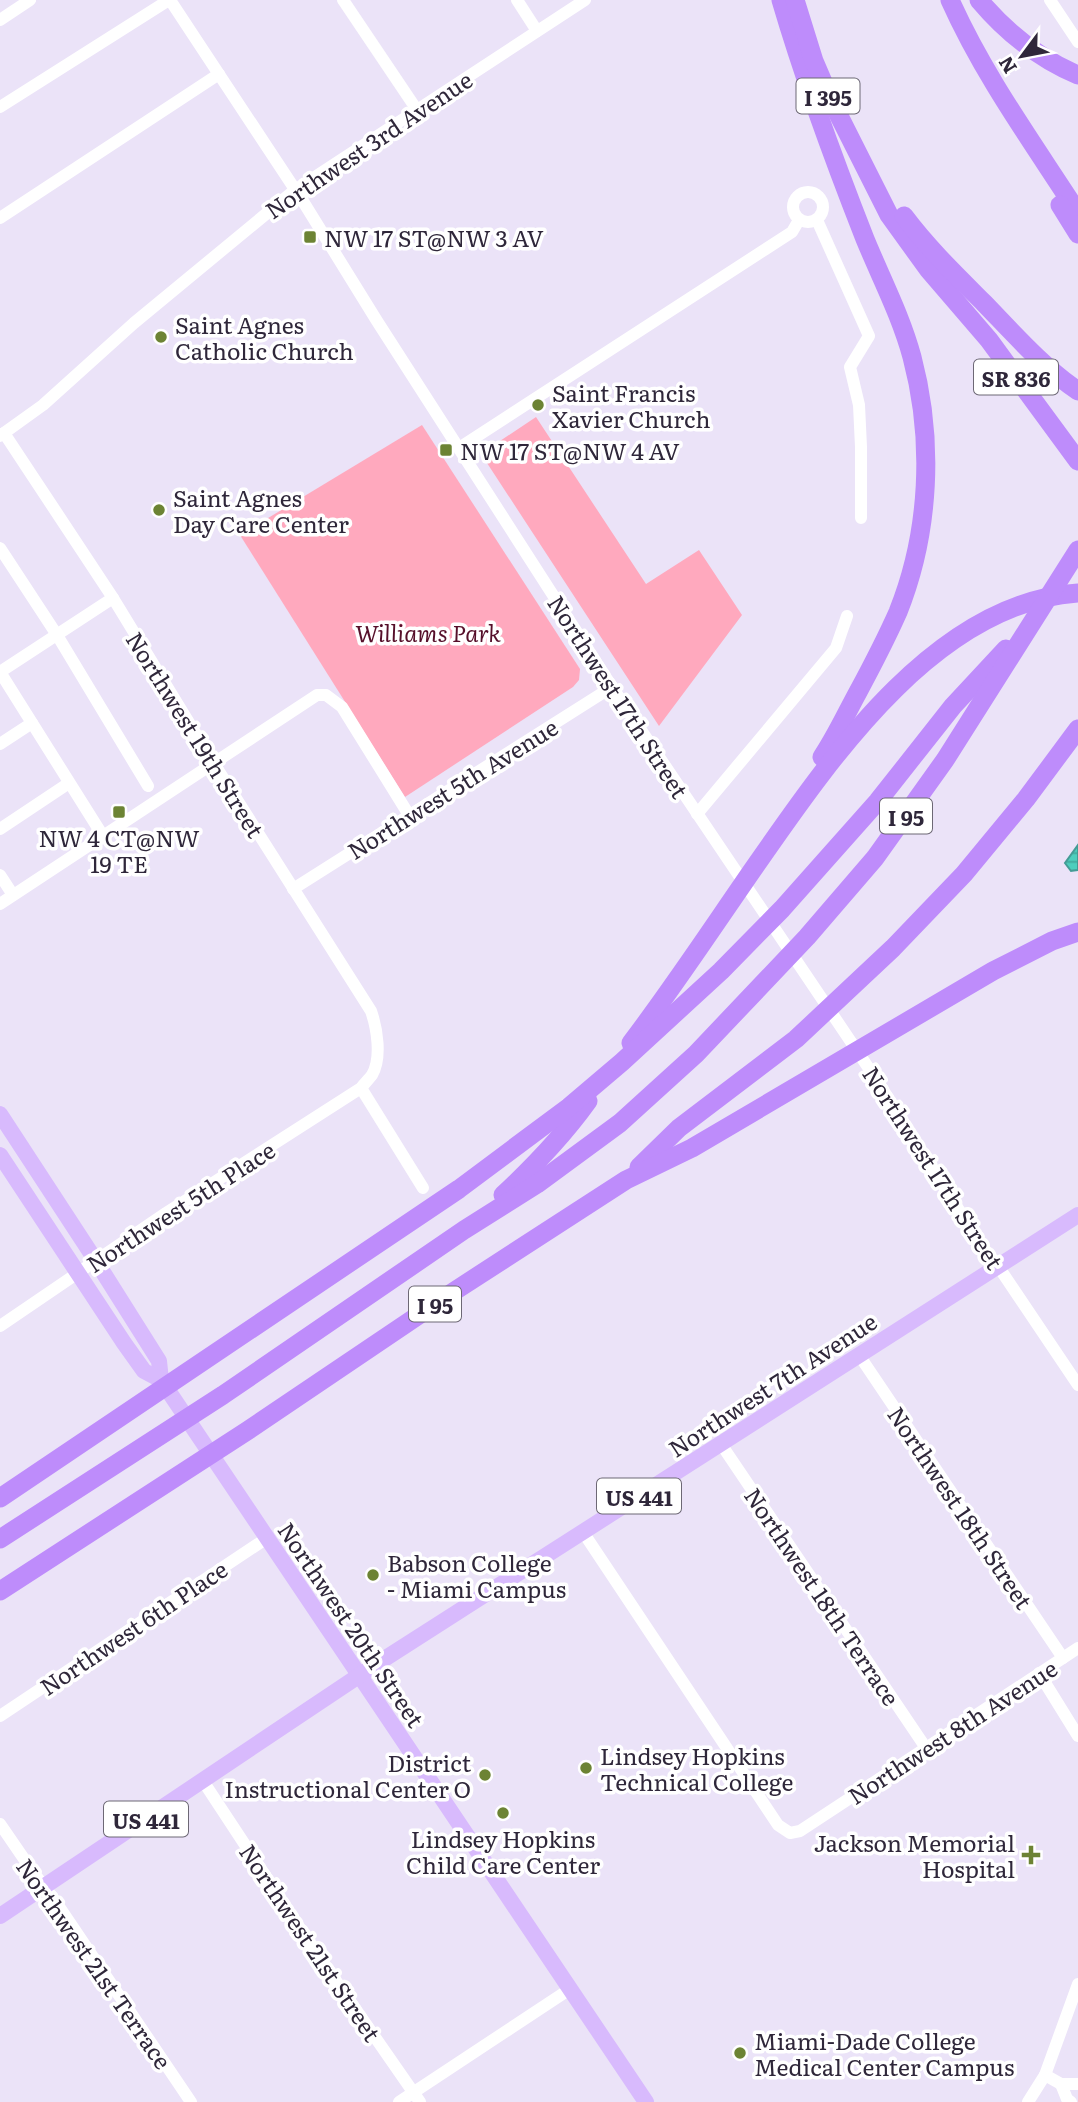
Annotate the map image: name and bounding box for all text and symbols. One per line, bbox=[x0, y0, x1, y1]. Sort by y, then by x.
north arrow bbox=[987, 21, 1057, 91]
text: N bbox=[991, 51, 1023, 80]
street label: Northwest 3rd Avenue bbox=[258, 62, 478, 226]
road number: I 395 bbox=[796, 78, 860, 114]
place label: NW 17 ST@NW 3 AV bbox=[324, 220, 544, 254]
marker: NW 17 ST@NW 3 AV bbox=[302, 229, 318, 245]
place label: Saint Agnes Catholic Church bbox=[175, 307, 354, 367]
marker: Saint Agnes Catholic Church bbox=[153, 329, 169, 345]
road number: SR 836 bbox=[974, 360, 1058, 394]
place label: Saint Francis Xavier Church bbox=[552, 375, 710, 435]
marker: Saint Francis Xavier Church bbox=[530, 397, 546, 413]
place label: NW 17 ST@NW 4 AV bbox=[460, 433, 680, 467]
marker: NW 17 ST@NW 4 AV bbox=[438, 442, 454, 458]
place label: Saint Agnes Day Care Center bbox=[173, 480, 349, 540]
marker: Saint Agnes Day Care Center bbox=[151, 502, 167, 518]
street label: Northwest 17th Street bbox=[540, 588, 698, 805]
park label: Williams Park bbox=[355, 615, 501, 649]
street label: Northwest 19th Street bbox=[119, 624, 274, 844]
street label: Northwest 5th Avenue bbox=[340, 709, 564, 867]
road number: I 95 bbox=[880, 798, 932, 834]
marker: NW 4 CT@NW 19 TE bbox=[111, 804, 127, 820]
place label: NW 4 CT@NW 19 TE bbox=[38, 820, 200, 880]
street label: Northwest 17th Street bbox=[855, 1059, 1013, 1276]
street label: Northwest 5th Place bbox=[79, 1132, 281, 1280]
road number: I 95 bbox=[409, 1286, 461, 1322]
street label: Northwest 7th Avenue bbox=[661, 1304, 883, 1464]
street label: Northwest 18th Street bbox=[880, 1399, 1042, 1616]
road number: US 441 bbox=[597, 1478, 681, 1514]
street label: Northwest 18th Terrace bbox=[737, 1480, 909, 1712]
street label: Northwest 20th Street bbox=[271, 1515, 434, 1734]
place label: Babson College - Miami Campus bbox=[387, 1545, 566, 1605]
street label: Northwest 6th Place bbox=[33, 1551, 234, 1702]
marker: Babson College - Miami Campus bbox=[365, 1567, 381, 1583]
street label: Northwest 8th Avenue bbox=[841, 1650, 1063, 1812]
place label: Lindsey Hopkins Technical College bbox=[600, 1738, 793, 1798]
place label: District Instructional Center O bbox=[224, 1745, 472, 1805]
marker: Lindsey Hopkins Technical College bbox=[578, 1760, 594, 1776]
marker: District Instructional Center O bbox=[477, 1767, 493, 1783]
road number: US 441 bbox=[104, 1801, 188, 1836]
marker: Lindsey Hopkins Child Care Center bbox=[495, 1805, 511, 1821]
place label: Lindsey Hopkins Child Care Center bbox=[406, 1821, 600, 1881]
place label: Jackson Memorial Hospital bbox=[814, 1825, 1015, 1885]
street label: Northwest 21st Street bbox=[232, 1836, 390, 2048]
marker: Jackson Memorial Hospital bbox=[1021, 1845, 1041, 1865]
street label: Northwest 21st Terrace bbox=[9, 1851, 181, 2075]
place label: Miami-Dade College Medical Center Campus bbox=[754, 2023, 1014, 2083]
marker: Miami-Dade College Medical Center Campus bbox=[732, 2045, 748, 2061]

